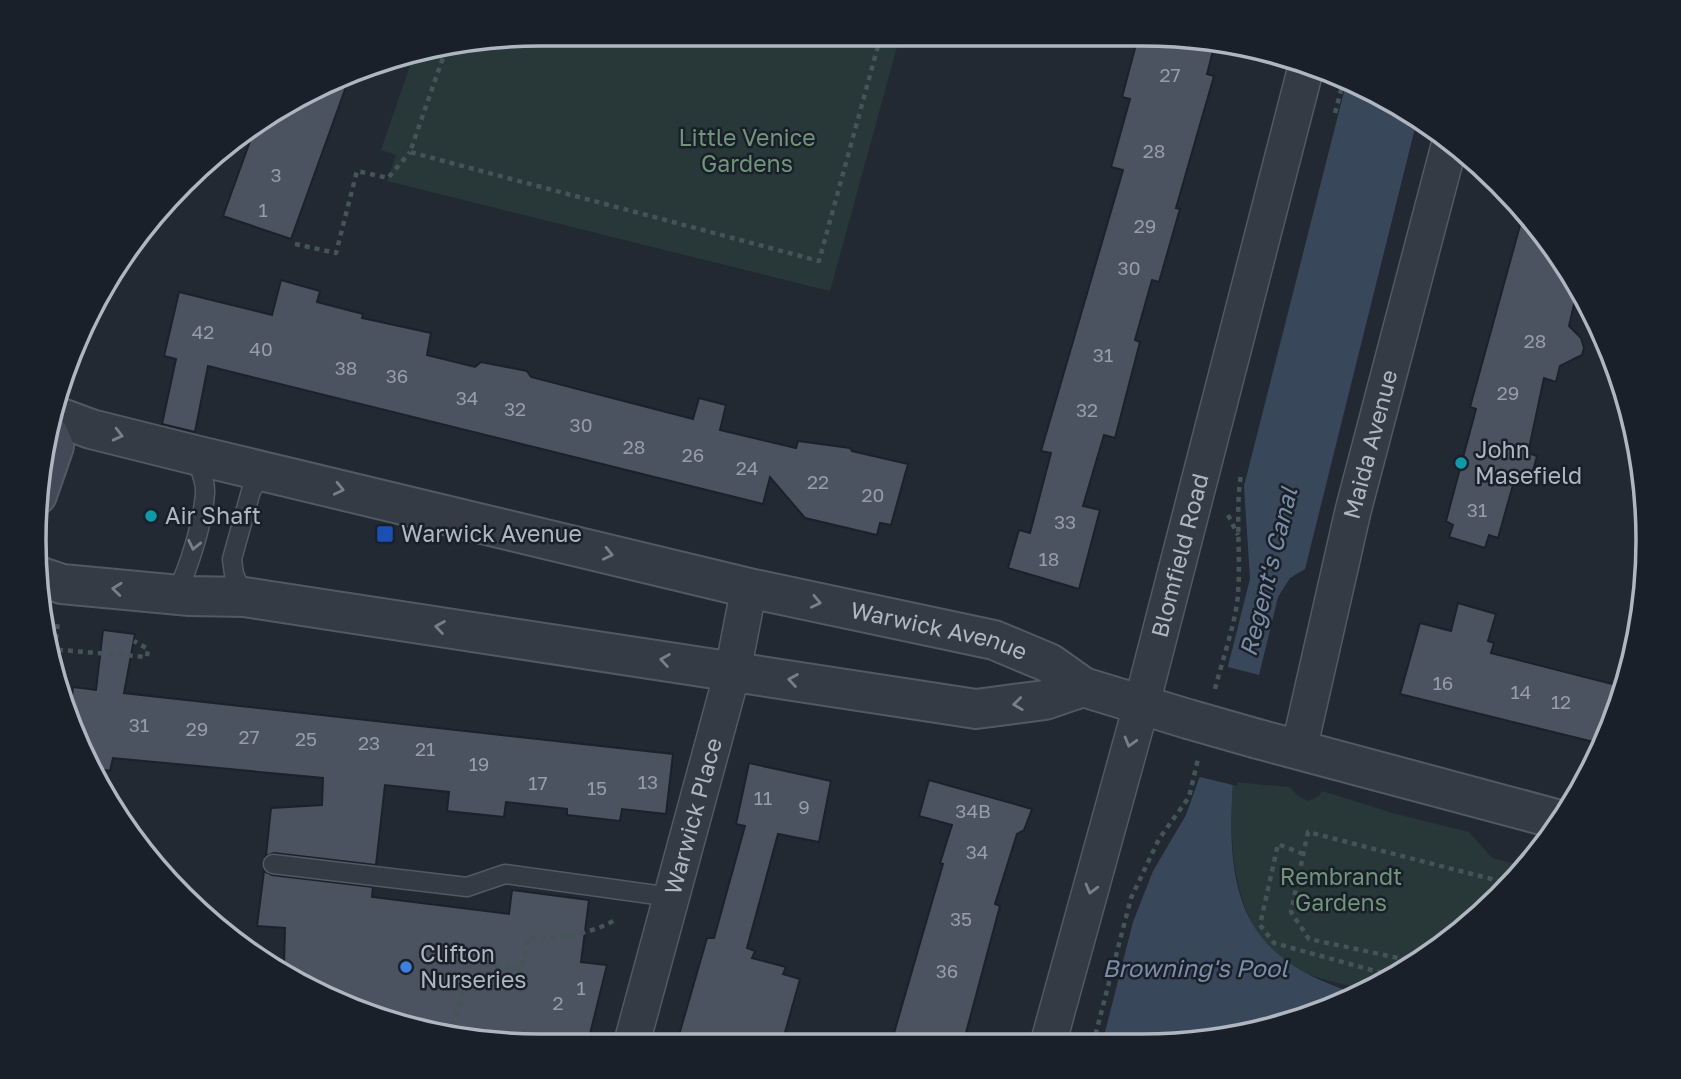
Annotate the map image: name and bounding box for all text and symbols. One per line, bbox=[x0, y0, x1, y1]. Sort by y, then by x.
house number: 27 bbox=[1159, 63, 1181, 86]
park label: Little Venice Gardens bbox=[678, 123, 816, 177]
house number: 28 bbox=[1143, 139, 1165, 162]
house number: 3 bbox=[270, 163, 282, 186]
house number: 1 bbox=[258, 198, 268, 221]
house number: 29 bbox=[1134, 214, 1156, 237]
house number: 30 bbox=[1118, 256, 1140, 279]
house number: 42 bbox=[192, 320, 214, 343]
house number: 28 bbox=[1524, 329, 1546, 352]
house number: 40 bbox=[249, 337, 273, 360]
house number: 31 bbox=[1093, 343, 1113, 366]
house number: 38 bbox=[335, 356, 357, 379]
house number: 36 bbox=[386, 364, 408, 387]
street label: Maida Avenue bbox=[1337, 366, 1403, 522]
house number: 29 bbox=[1497, 381, 1519, 404]
house number: 34 bbox=[456, 386, 478, 409]
house number: 32 bbox=[504, 397, 526, 420]
house number: 32 bbox=[1076, 398, 1098, 421]
house number: 30 bbox=[570, 413, 592, 436]
one-way arrow bbox=[112, 427, 124, 441]
house number: 28 bbox=[623, 435, 645, 458]
place label: John Masefield bbox=[1475, 435, 1582, 489]
house number: 26 bbox=[682, 443, 704, 466]
marker: John Masefield bbox=[1453, 455, 1469, 471]
house number: 24 bbox=[736, 456, 758, 479]
house number: 22 bbox=[807, 470, 829, 493]
street label: Blomfield Road bbox=[1145, 470, 1214, 640]
one-way arrow bbox=[333, 481, 345, 496]
house number: 20 bbox=[862, 483, 884, 506]
water label: Regent's Canal bbox=[1233, 483, 1304, 659]
house number: 31 bbox=[1467, 498, 1487, 521]
place label: Air Shaft bbox=[165, 501, 261, 529]
marker: Air Shaft bbox=[143, 508, 159, 524]
house number: 33 bbox=[1054, 510, 1076, 533]
place label: Warwick Avenue bbox=[401, 519, 582, 547]
marker: Warwick Avenue bbox=[375, 524, 395, 544]
one-way arrow bbox=[187, 539, 202, 551]
one-way arrow bbox=[602, 545, 614, 560]
house number: 18 bbox=[1039, 547, 1059, 570]
one-way arrow bbox=[111, 582, 122, 597]
one-way arrow bbox=[810, 593, 822, 608]
street label: Warwick Avenue bbox=[848, 595, 1032, 665]
one-way arrow bbox=[434, 619, 446, 634]
one-way arrow bbox=[659, 653, 671, 668]
house number: 16 bbox=[1433, 671, 1453, 694]
one-way arrow bbox=[787, 673, 799, 688]
house number: 14 bbox=[1511, 680, 1531, 703]
house number: 12 bbox=[1551, 690, 1571, 713]
one-way arrow bbox=[1012, 696, 1023, 711]
house number: 31 bbox=[129, 713, 149, 736]
house number: 29 bbox=[186, 717, 208, 740]
house number: 27 bbox=[238, 725, 260, 748]
house number: 25 bbox=[295, 727, 317, 750]
house number: 23 bbox=[358, 731, 380, 754]
street label: Warwick Place bbox=[658, 735, 727, 897]
one-way arrow bbox=[1124, 736, 1139, 748]
house number: 21 bbox=[415, 737, 435, 760]
house number: 19 bbox=[469, 752, 489, 775]
house number: 13 bbox=[638, 770, 658, 793]
house number: 17 bbox=[528, 771, 548, 794]
house number: 15 bbox=[587, 776, 607, 799]
house number: 11 bbox=[754, 786, 772, 809]
house number: 9 bbox=[798, 795, 810, 818]
house number: 34B bbox=[955, 799, 991, 822]
house number: 34 bbox=[966, 840, 988, 863]
park label: Rembrandt Gardens bbox=[1280, 862, 1402, 916]
one-way arrow bbox=[1084, 883, 1099, 895]
house number: 35 bbox=[950, 907, 972, 930]
place label: Clifton Nurseries bbox=[420, 939, 527, 993]
water label: Browning's Pool bbox=[1102, 953, 1289, 983]
marker: Clifton Nurseries bbox=[398, 959, 414, 975]
house number: 36 bbox=[936, 959, 958, 982]
house number: 1 bbox=[576, 976, 586, 999]
house number: 2 bbox=[552, 991, 564, 1014]

